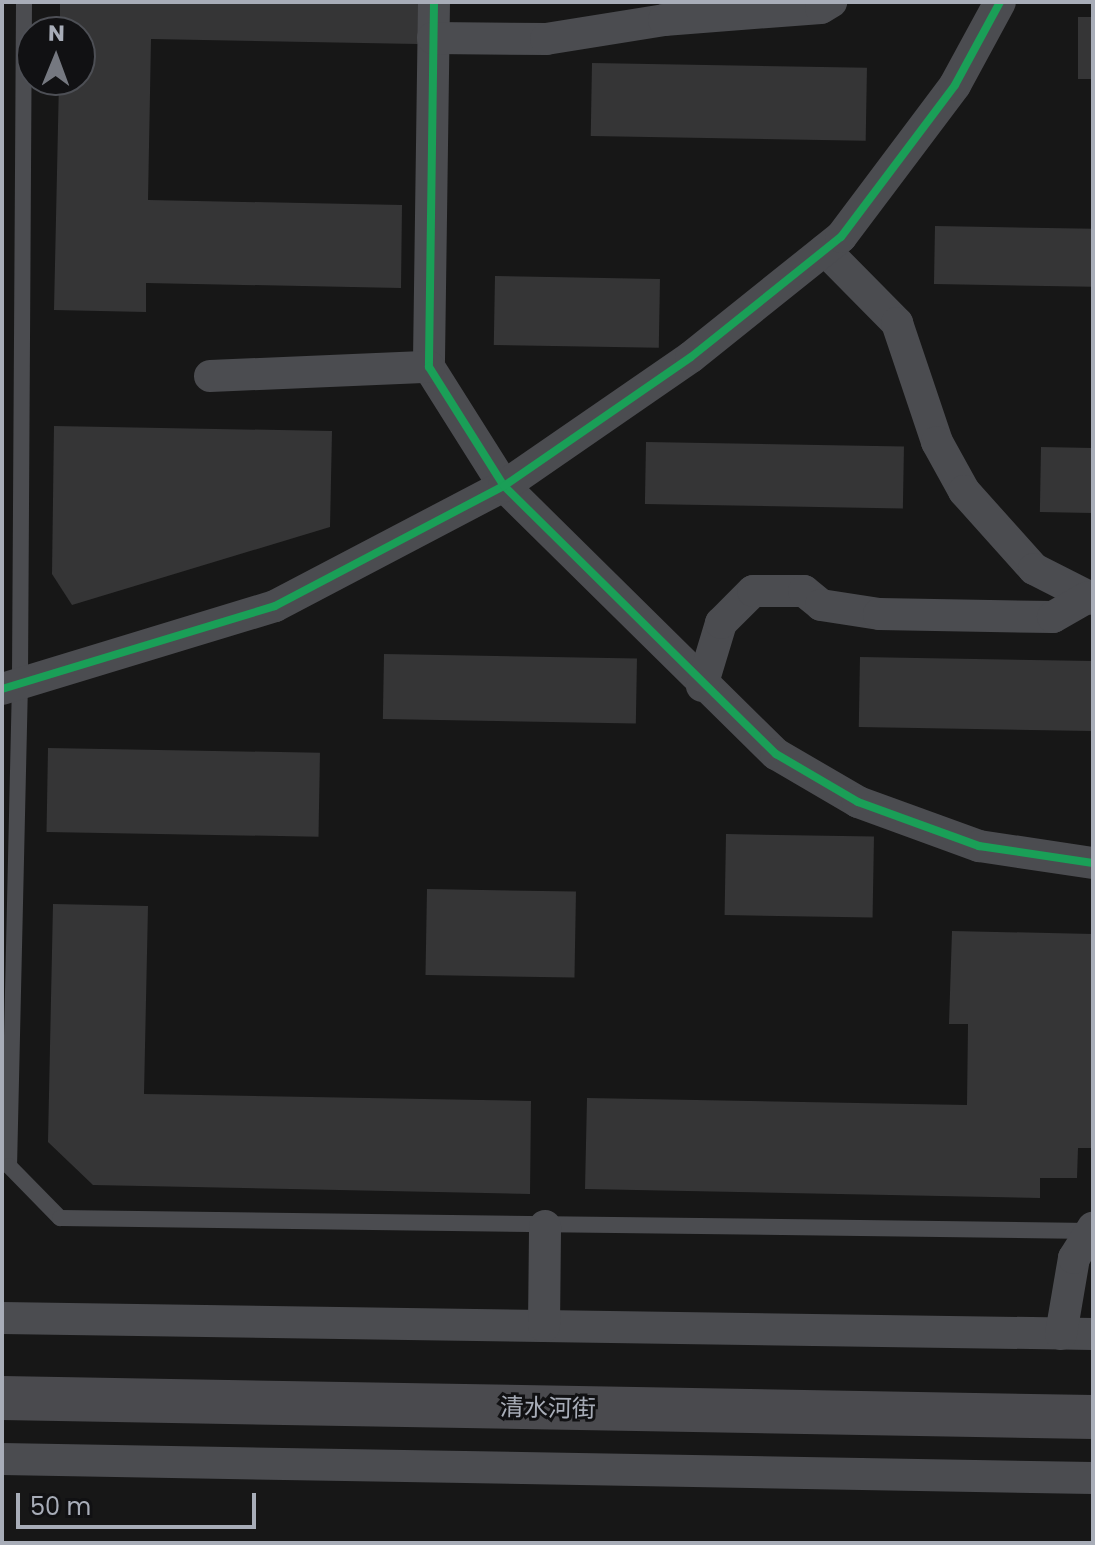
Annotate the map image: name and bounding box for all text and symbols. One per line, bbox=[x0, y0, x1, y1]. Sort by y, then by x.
north arrow bbox=[16, 16, 96, 96]
text: N bbox=[48, 18, 65, 49]
street label: 清水河街 bbox=[500, 1393, 596, 1423]
scale bar bbox=[20, 1477, 260, 1527]
text: 50 m bbox=[30, 1490, 91, 1523]

